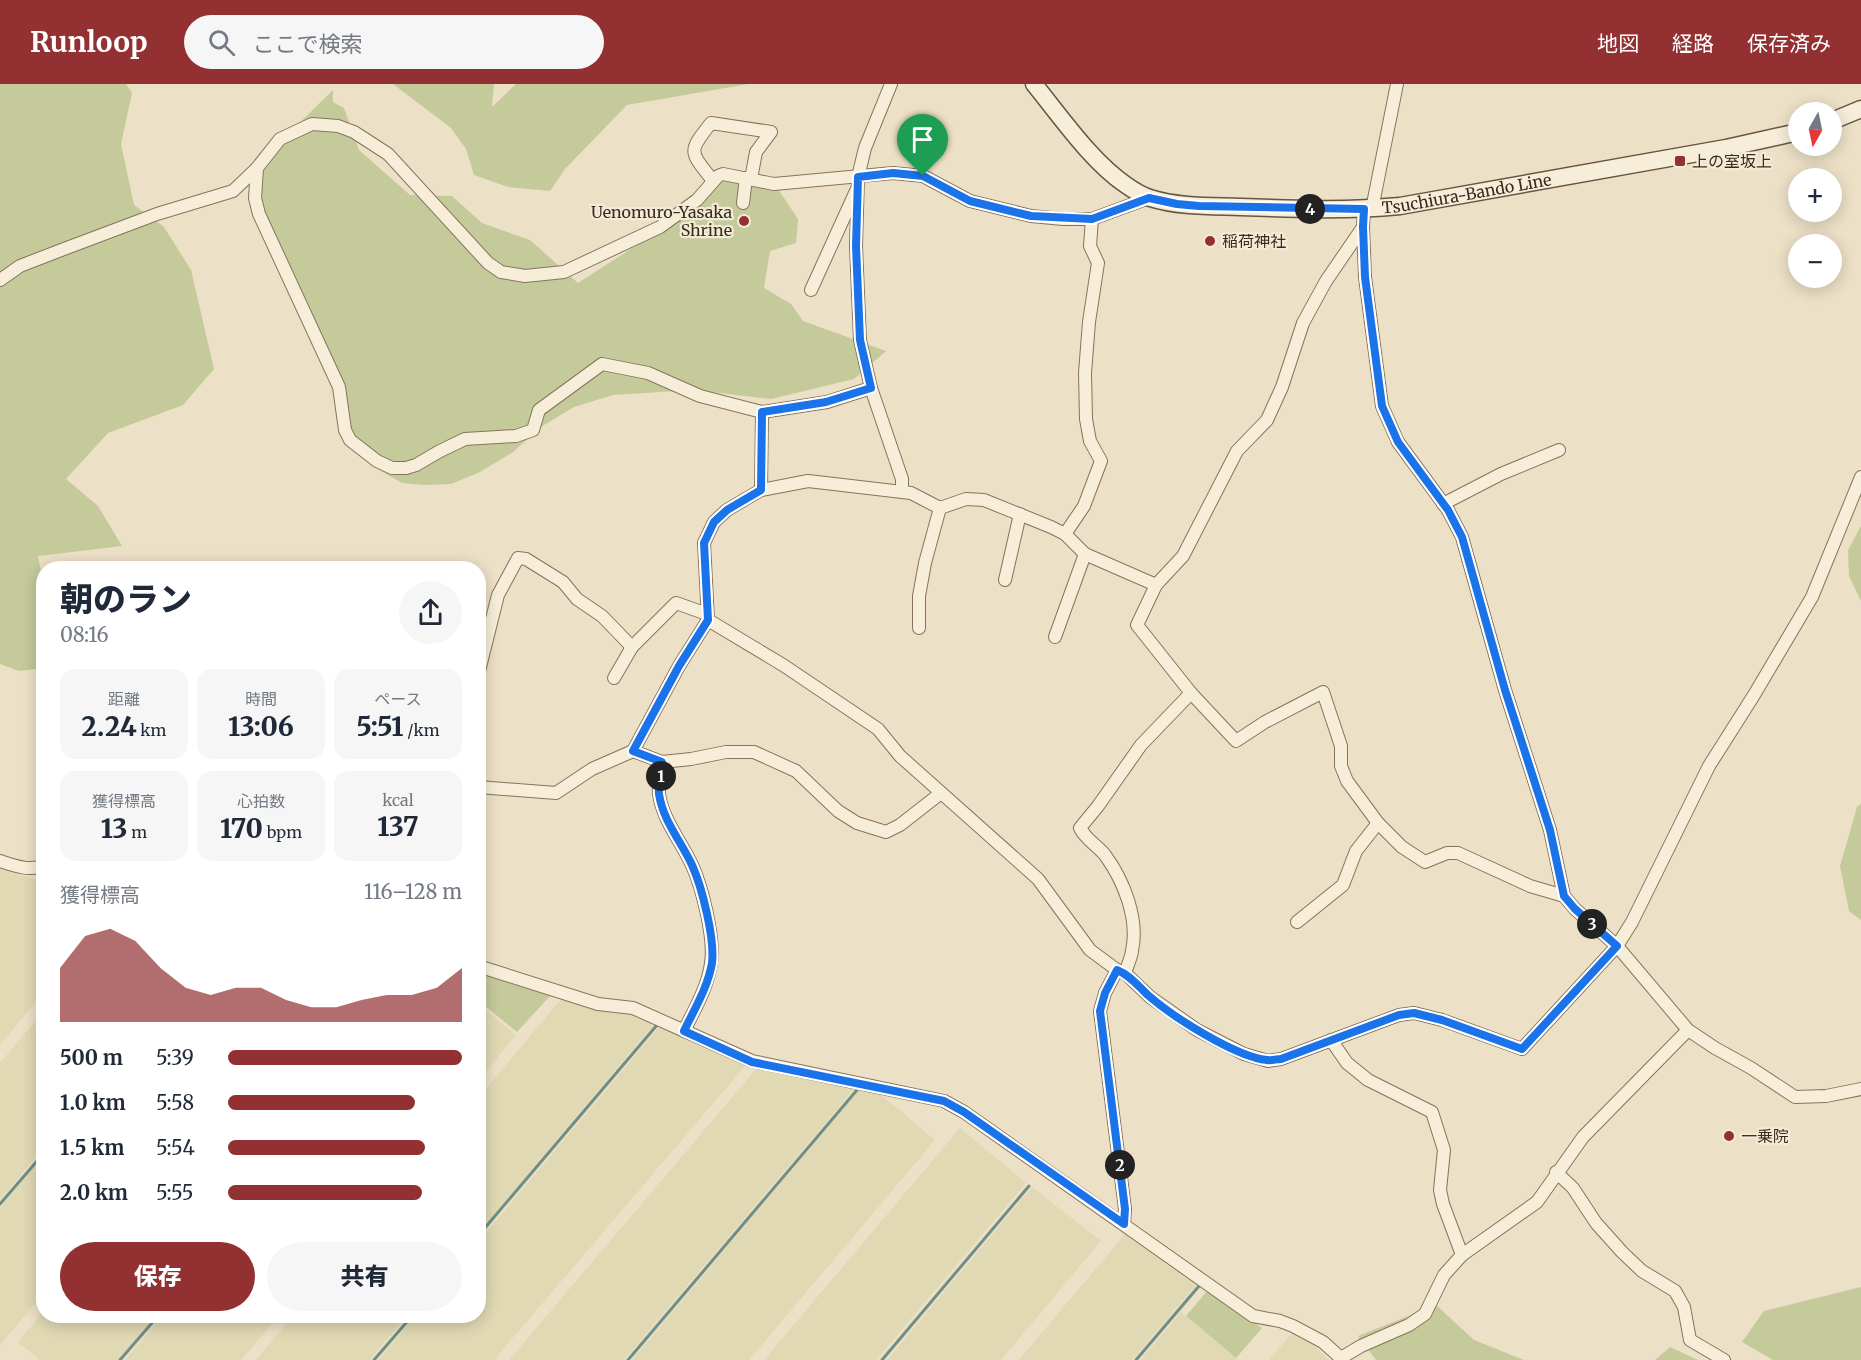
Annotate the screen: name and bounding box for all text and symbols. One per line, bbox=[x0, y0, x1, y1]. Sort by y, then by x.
search box bbox=[184, 15, 604, 69]
text: Runloop bbox=[30, 24, 148, 60]
icon: search bbox=[205, 26, 238, 59]
text: ここで検索 bbox=[253, 30, 363, 58]
text: 地図 bbox=[1597, 30, 1639, 57]
text: 経路 bbox=[1672, 30, 1714, 57]
text: 保存済み bbox=[1747, 30, 1831, 57]
north arrow bbox=[1788, 102, 1842, 156]
map controls bbox=[1788, 102, 1842, 288]
pin bbox=[897, 114, 948, 176]
icon: arrive bbox=[906, 123, 939, 156]
place label: 上の室坂上 bbox=[1692, 151, 1772, 171]
marker: 上の室坂上 bbox=[1673, 154, 1687, 168]
button: + bbox=[1788, 168, 1842, 222]
street label: Tsuchiura-Bando Line bbox=[1381, 169, 1553, 217]
pin: 4 bbox=[1295, 194, 1325, 224]
text: 4 bbox=[1305, 199, 1315, 219]
place label: Uenomuro-Yasaka Shrine bbox=[591, 202, 732, 240]
marker: Uenomuro-Yasaka Shrine bbox=[737, 214, 751, 228]
place label: 稲荷神社 bbox=[1222, 231, 1286, 251]
marker: 稲荷神社 bbox=[1203, 234, 1217, 248]
button: − bbox=[1788, 234, 1842, 288]
text: 朝のラン bbox=[60, 579, 192, 620]
button: share bbox=[399, 581, 462, 644]
text: 08:16 bbox=[60, 622, 109, 647]
text: 距離 bbox=[108, 689, 140, 709]
text: 時間 bbox=[245, 689, 277, 709]
text: ペース bbox=[374, 689, 422, 709]
text: 2.24 bbox=[82, 710, 137, 743]
text: 13:06 bbox=[228, 710, 294, 743]
text: 5:51 bbox=[356, 710, 404, 743]
text: km bbox=[137, 720, 166, 740]
text: /km bbox=[404, 720, 440, 740]
pin: 1 bbox=[646, 761, 676, 791]
text: 1 bbox=[657, 766, 665, 786]
text: kcal bbox=[382, 790, 414, 810]
text: 獲得標高 bbox=[92, 791, 156, 811]
text: 心拍数 bbox=[237, 791, 285, 811]
text: 137 bbox=[377, 810, 419, 843]
text: 13 bbox=[101, 812, 127, 845]
text: 170 bbox=[220, 812, 263, 845]
text: m bbox=[127, 822, 147, 842]
text: bpm bbox=[263, 822, 302, 842]
text: 116–128 m bbox=[364, 879, 462, 904]
text: 獲得標高 bbox=[60, 882, 140, 907]
pin: 3 bbox=[1577, 909, 1607, 939]
text: 3 bbox=[1587, 914, 1597, 934]
text: 500 m bbox=[60, 1045, 123, 1070]
text: 5:39 bbox=[156, 1045, 194, 1070]
text: 1.0 km bbox=[60, 1090, 126, 1115]
text: 5:58 bbox=[156, 1090, 194, 1115]
place label: 一乗院 bbox=[1741, 1126, 1789, 1146]
marker: 一乗院 bbox=[1722, 1129, 1736, 1143]
text: 1.5 km bbox=[60, 1135, 124, 1160]
text: 5:54 bbox=[156, 1135, 195, 1160]
pin: 2 bbox=[1105, 1150, 1135, 1180]
text: 2 bbox=[1115, 1155, 1125, 1175]
text: 2.0 km bbox=[60, 1180, 128, 1205]
text: 5:55 bbox=[156, 1180, 193, 1205]
button: 保存 bbox=[60, 1242, 255, 1311]
button: 共有 bbox=[267, 1242, 462, 1311]

